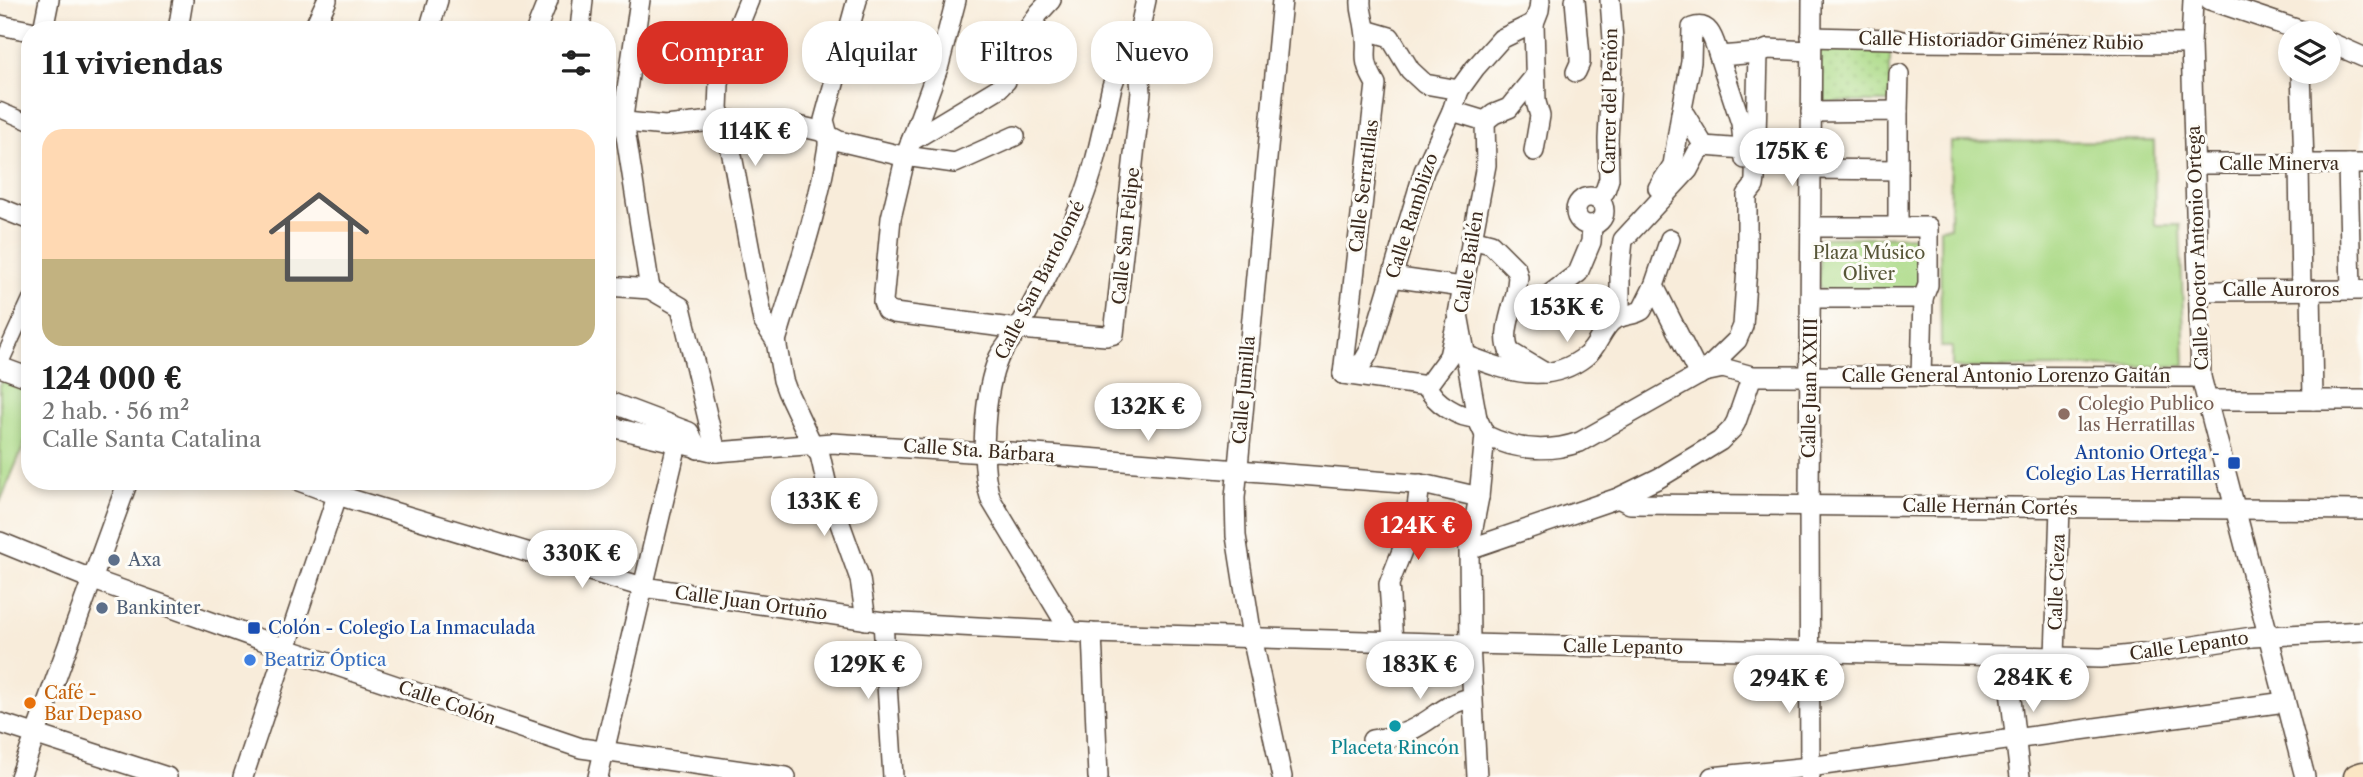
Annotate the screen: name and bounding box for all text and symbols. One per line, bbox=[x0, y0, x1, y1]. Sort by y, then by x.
chip: Comprar bbox=[637, 21, 788, 84]
chip: Alquilar bbox=[802, 21, 942, 84]
chip: Filtros bbox=[956, 21, 1077, 84]
chip: Nuevo bbox=[1091, 21, 1213, 84]
map controls bbox=[2278, 21, 2341, 84]
button: layers bbox=[2278, 21, 2341, 84]
street label: Carrer del Peñón bbox=[1598, 28, 1622, 174]
street label: Calle Historiador Giménez Rubio bbox=[1858, 28, 2144, 54]
icon: filters bbox=[557, 44, 595, 82]
text: 11 viviendas bbox=[42, 45, 223, 82]
pin: 114K € bbox=[698, 108, 812, 168]
text: 114K € bbox=[719, 117, 791, 145]
street label: Calle Serratillas bbox=[1345, 118, 1383, 254]
street label: Calle Doctor Antonio Ortega bbox=[2183, 125, 2213, 371]
pin: 175K € bbox=[1735, 128, 1849, 188]
text: 175K € bbox=[1755, 137, 1829, 165]
street label: Calle Ramblizo bbox=[1381, 151, 1443, 281]
street label: Calle Minerva bbox=[2219, 153, 2340, 175]
street label: Calle San Felipe bbox=[1108, 166, 1144, 306]
icon: home bbox=[256, 174, 382, 300]
street label: Calle San Bartolomé bbox=[990, 197, 1090, 363]
street label: Calle Bailén bbox=[1450, 209, 1488, 315]
park label: Plaza Músico Oliver bbox=[1813, 242, 1925, 285]
street label: Calle Auroros bbox=[2223, 279, 2340, 301]
pin: 153K € bbox=[1510, 284, 1624, 344]
text: 153K € bbox=[1530, 293, 1604, 321]
street label: Calle Juan XXIII bbox=[1798, 318, 1822, 458]
street label: Calle Jumilla bbox=[1228, 334, 1260, 445]
text: 124 000 € bbox=[42, 360, 182, 397]
street label: Calle General Antonio Lorenzo Gaitán bbox=[1841, 365, 2171, 387]
pin: 132K € bbox=[1091, 384, 1205, 443]
text: 132K € bbox=[1110, 392, 1186, 420]
place label: Colegio Publico las Herratillas bbox=[2078, 393, 2214, 436]
text: 2 hab. · 56 m² bbox=[42, 397, 189, 425]
marker: Colegio Publico las Herratillas bbox=[2056, 406, 2072, 422]
text: Calle Santa Catalina bbox=[42, 425, 261, 453]
street label: Calle Sta. Bárbara bbox=[902, 435, 1056, 467]
place label: Antonio Ortega - Colegio Las Herratillas bbox=[2025, 442, 2220, 485]
marker: Antonio Ortega - Colegio Las Herratillas bbox=[2226, 455, 2242, 471]
pin: 133K € bbox=[767, 478, 881, 538]
text: 133K € bbox=[787, 487, 861, 515]
street label: Calle Hernán Cortés bbox=[1902, 494, 2078, 520]
pin: 124K € bbox=[1361, 503, 1475, 562]
text: 124K € bbox=[1380, 511, 1456, 539]
pin: 330K € bbox=[525, 530, 639, 590]
street label: Calle Cieza bbox=[2044, 533, 2070, 631]
text: 330K € bbox=[543, 539, 621, 567]
place label: Axa bbox=[127, 549, 162, 571]
marker: Axa bbox=[106, 552, 122, 568]
street label: Calle Juan Ortuño bbox=[673, 581, 829, 625]
place label: Bankinter bbox=[116, 597, 201, 619]
marker: Bankinter bbox=[94, 600, 110, 616]
place label: Colón - Colegio La Inmaculada bbox=[268, 617, 536, 639]
marker: Colón - Colegio La Inmaculada bbox=[246, 620, 262, 636]
street label: Calle Lepanto bbox=[2128, 627, 2250, 665]
street label: Calle Lepanto bbox=[1563, 635, 1683, 659]
pin: 129K € bbox=[811, 642, 925, 701]
pin: 183K € bbox=[1363, 642, 1477, 701]
place label: Beatriz Óptica bbox=[264, 648, 387, 671]
text: 129K € bbox=[830, 650, 906, 678]
text: 183K € bbox=[1382, 650, 1458, 678]
marker: Beatriz Óptica bbox=[242, 652, 258, 668]
pin: 284K € bbox=[1976, 654, 2090, 714]
pin: 294K € bbox=[1732, 656, 1846, 715]
text: 284K € bbox=[1993, 663, 2073, 691]
text: 294K € bbox=[1749, 664, 1829, 692]
street label: Calle Colón bbox=[395, 676, 499, 730]
place label: Café - Bar Depaso bbox=[44, 682, 142, 725]
marker: Café - Bar Depaso bbox=[22, 695, 38, 711]
marker: Placeta Rincón bbox=[1387, 718, 1403, 734]
place label: Placeta Rincón bbox=[1331, 737, 1459, 759]

